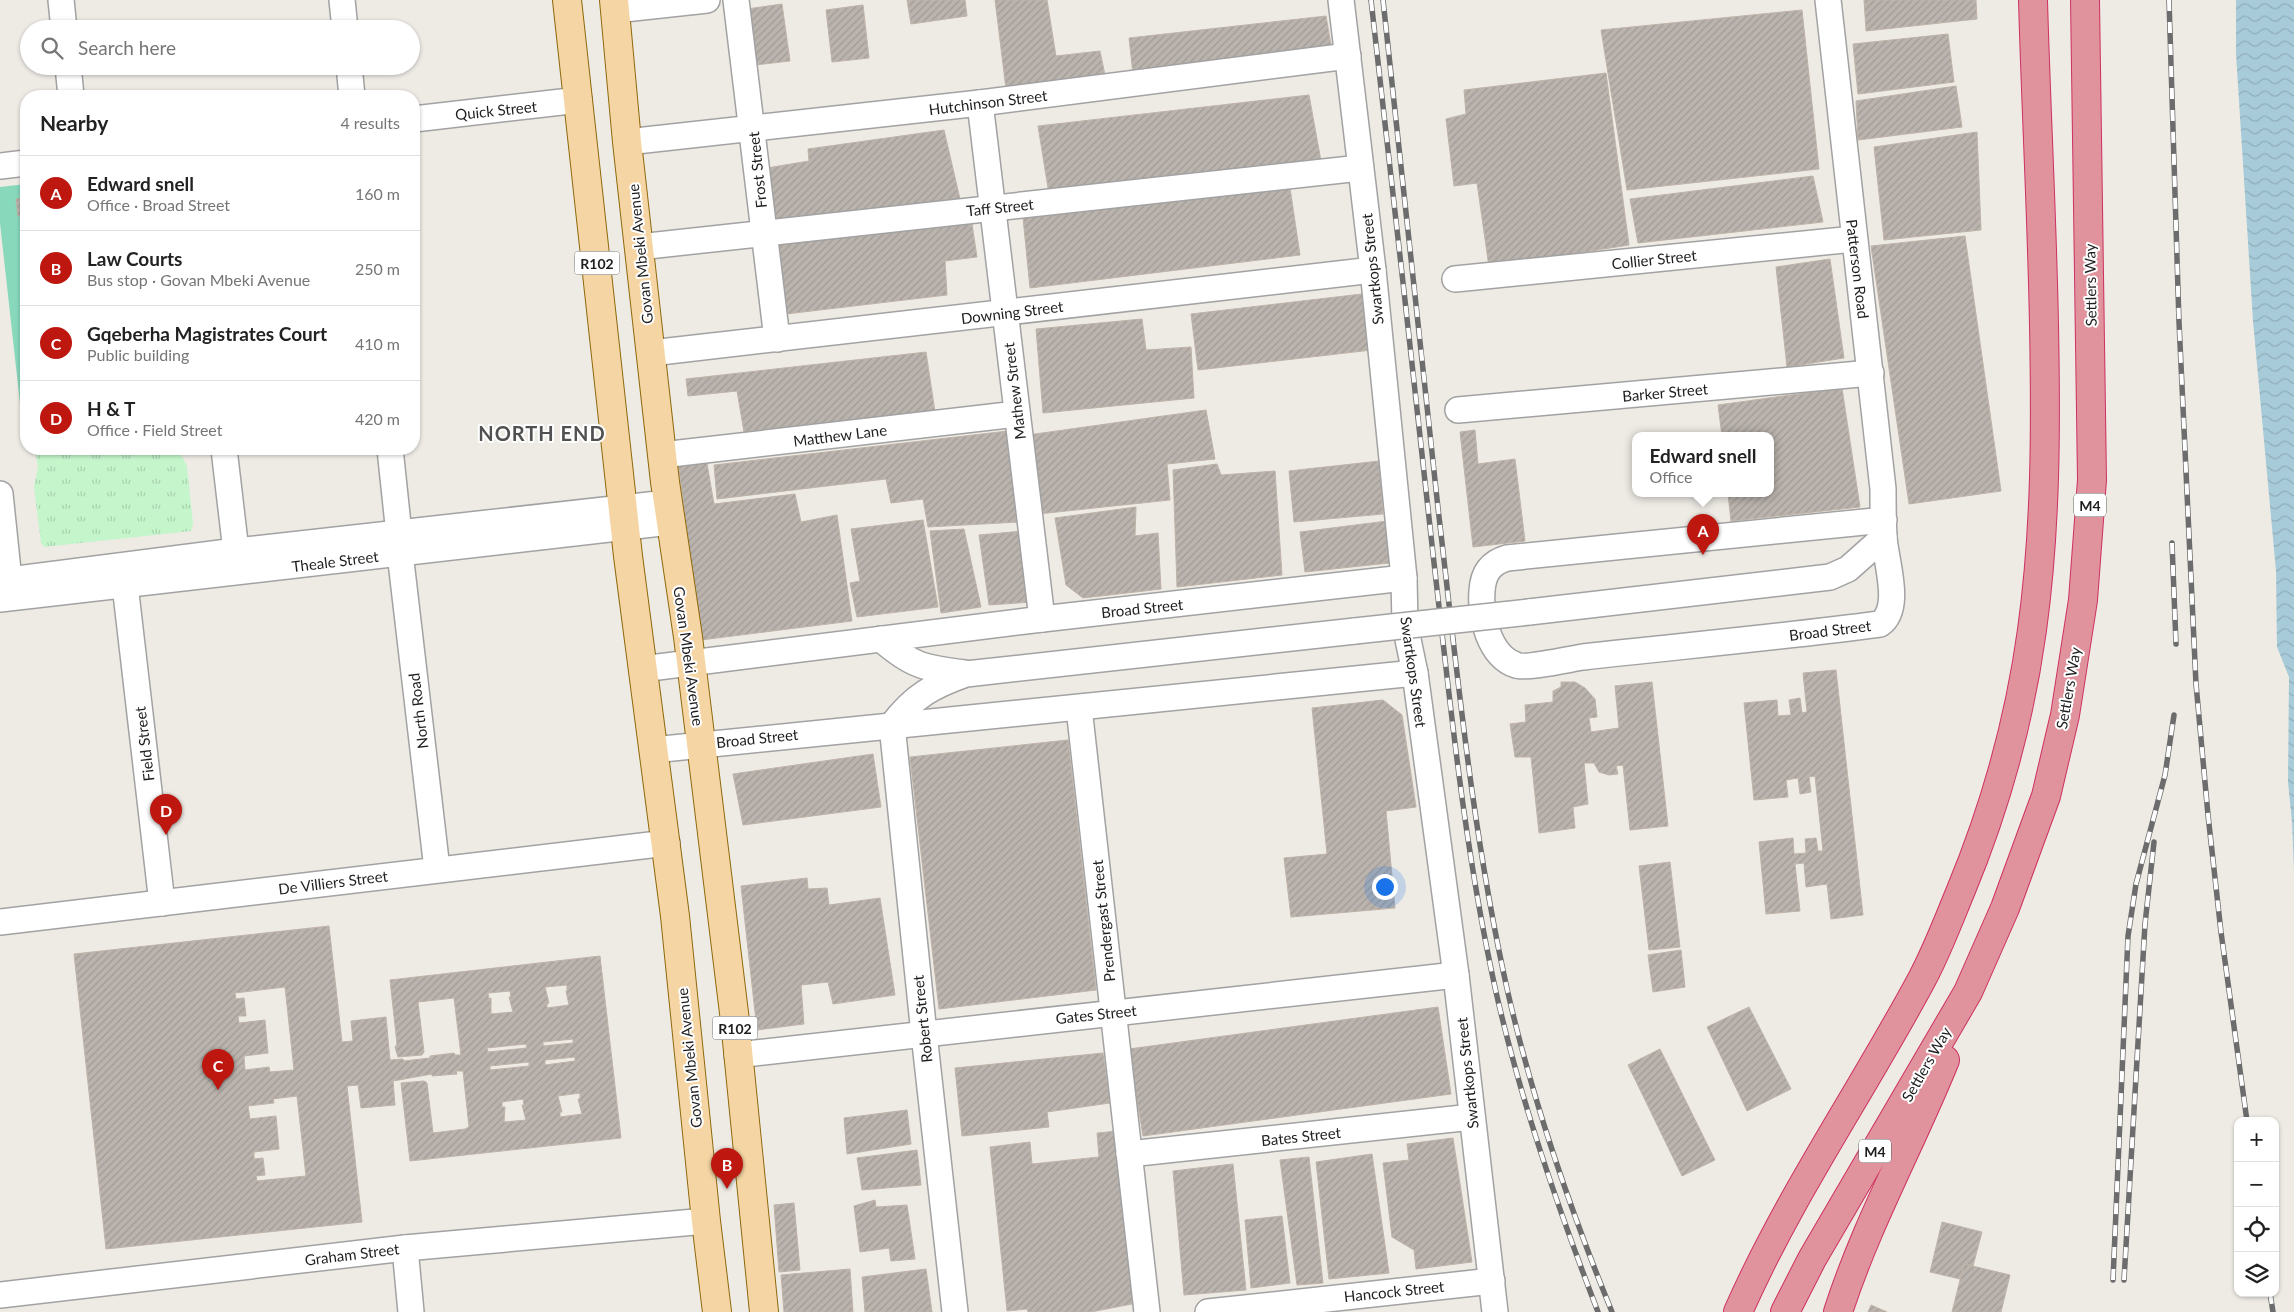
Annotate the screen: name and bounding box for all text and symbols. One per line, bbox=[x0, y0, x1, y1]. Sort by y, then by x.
search box bbox=[20, 20, 420, 75]
icon: search bbox=[38, 34, 66, 62]
text: Search here bbox=[78, 36, 176, 59]
street label: Hutchinson Street bbox=[928, 86, 1049, 118]
street label: Quick Street bbox=[454, 97, 538, 123]
text: Nearby bbox=[40, 110, 108, 135]
text: 4 results bbox=[340, 113, 400, 132]
street label: Frost Street bbox=[744, 130, 770, 209]
text: Edward snell bbox=[87, 172, 194, 195]
street label: Govan Mbeki Avenue bbox=[624, 183, 656, 325]
text: A bbox=[50, 184, 62, 203]
text: 160 m bbox=[355, 184, 400, 203]
street label: Taff Street bbox=[965, 194, 1035, 219]
text: Office · Broad Street bbox=[87, 195, 230, 214]
street label: Swartkops Street bbox=[1357, 212, 1387, 326]
street label: Patterson Road bbox=[1843, 218, 1873, 320]
street label: Settlers Way bbox=[2080, 243, 2100, 327]
street label: Collier Street bbox=[1611, 246, 1698, 272]
text: Law Courts bbox=[87, 247, 182, 270]
road number: R102 bbox=[574, 252, 620, 274]
text: B bbox=[51, 259, 61, 278]
text: 250 m bbox=[355, 259, 400, 278]
text: Bus stop · Govan Mbeki Avenue bbox=[87, 270, 310, 289]
street label: Downing Street bbox=[960, 297, 1065, 327]
text: Gqeberha Magistrates Court bbox=[87, 322, 327, 345]
text: C bbox=[51, 334, 61, 353]
text: 410 m bbox=[355, 334, 400, 353]
street label: Mathew Street bbox=[999, 341, 1029, 440]
text: Public building bbox=[87, 345, 189, 364]
street label: Barker Street bbox=[1621, 379, 1709, 405]
text: H & T bbox=[87, 397, 135, 420]
text: D bbox=[50, 409, 62, 428]
text: 420 m bbox=[355, 409, 400, 428]
text: Office · Field Street bbox=[87, 420, 223, 439]
street label: Matthew Lane bbox=[792, 420, 888, 450]
district label: NORTH END bbox=[478, 421, 606, 445]
popup bbox=[1632, 432, 1774, 497]
text: Edward snell bbox=[1649, 444, 1757, 467]
text: Office bbox=[1649, 467, 1692, 486]
road number: M4 bbox=[2074, 494, 2106, 516]
pin: A bbox=[1687, 514, 1719, 555]
street label: Theale Street bbox=[291, 547, 380, 575]
street label: Govan Mbeki Avenue bbox=[670, 585, 708, 727]
street label: Broad Street bbox=[1100, 595, 1185, 621]
street label: Swartkops Street bbox=[1397, 615, 1431, 729]
street label: Broad Street bbox=[1788, 616, 1873, 644]
street label: Settlers Way bbox=[2052, 645, 2084, 730]
street label: North Road bbox=[404, 672, 432, 750]
street label: Field Street bbox=[130, 705, 158, 782]
street label: Broad Street bbox=[715, 725, 800, 751]
pin: D bbox=[150, 794, 182, 835]
street label: Prendergast Street bbox=[1088, 859, 1118, 983]
street label: De Villiers Street bbox=[277, 866, 389, 898]
your location bbox=[1372, 874, 1398, 900]
street label: Robert Street bbox=[908, 974, 936, 1064]
street label: Govan Mbeki Avenue bbox=[673, 987, 705, 1129]
street label: Gates Street bbox=[1055, 1001, 1138, 1027]
road number: R102 bbox=[712, 1016, 758, 1040]
street label: Swartkops Street bbox=[1452, 1016, 1482, 1130]
street label: Settlers Way bbox=[1897, 1023, 1955, 1104]
pin: C bbox=[202, 1049, 234, 1090]
map controls bbox=[2234, 1117, 2279, 1297]
button: + bbox=[2234, 1117, 2279, 1162]
street label: Bates Street bbox=[1260, 1123, 1342, 1149]
road number: M4 bbox=[1859, 1140, 1891, 1162]
pin: B bbox=[711, 1148, 743, 1189]
button: − bbox=[2234, 1162, 2279, 1207]
button: locate bbox=[2234, 1207, 2279, 1252]
street label: Graham Street bbox=[304, 1239, 401, 1269]
button: layers bbox=[2234, 1252, 2279, 1297]
street label: Hancock Street bbox=[1343, 1277, 1446, 1305]

